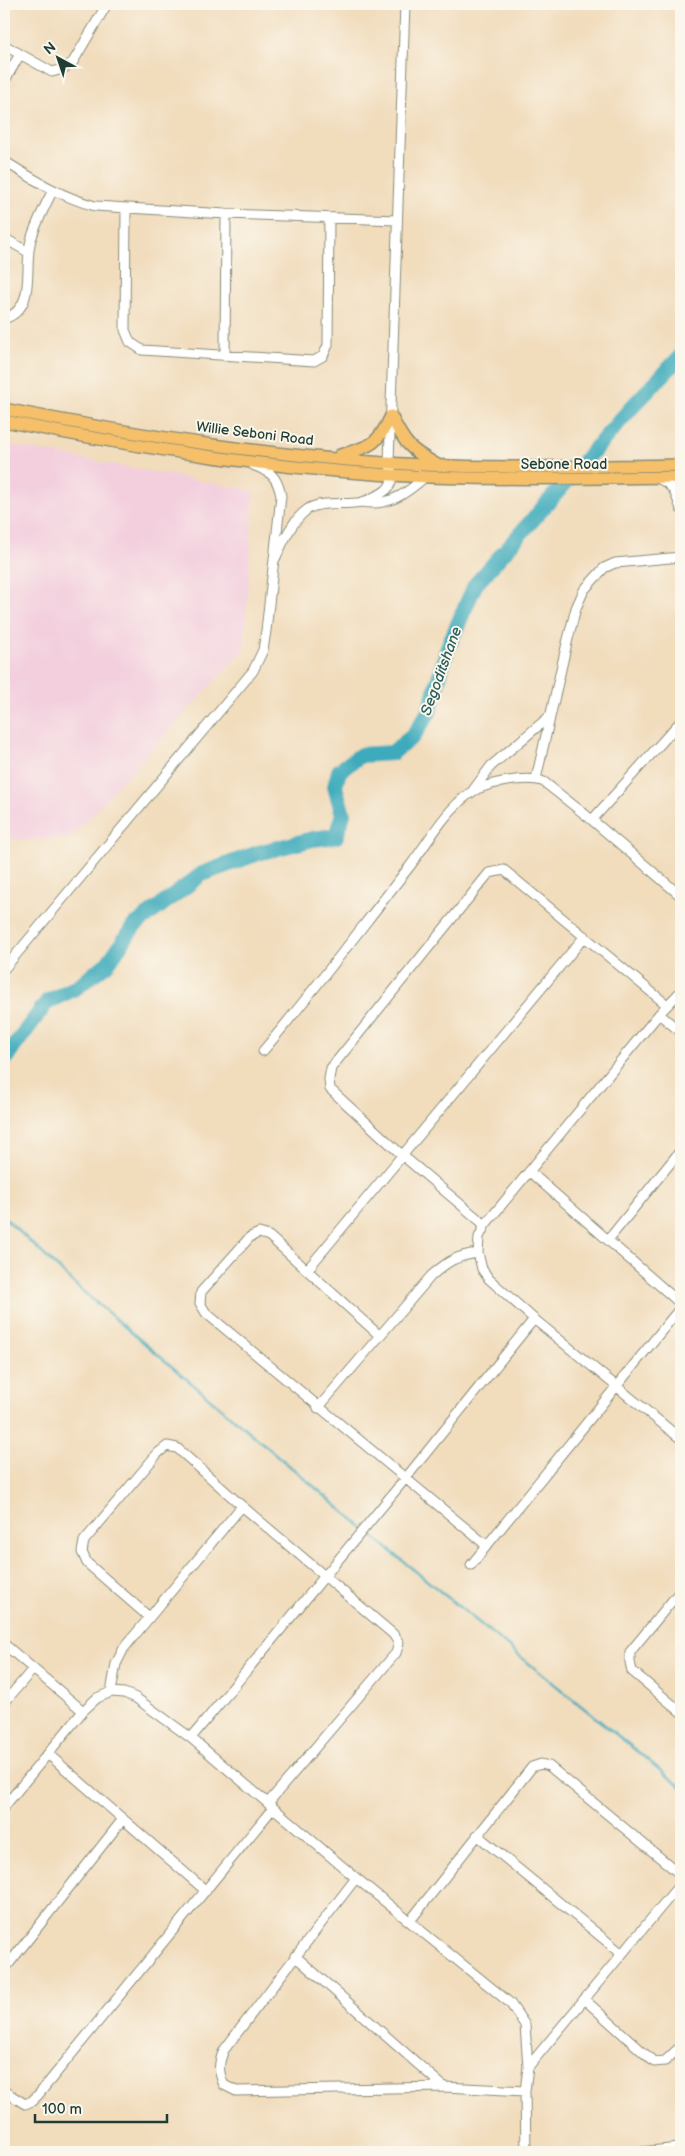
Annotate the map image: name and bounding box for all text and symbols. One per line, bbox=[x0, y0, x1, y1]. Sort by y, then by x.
north arrow bbox=[32, 32, 82, 82]
text: N bbox=[40, 39, 59, 58]
street label: Willie Seboni Road bbox=[195, 418, 315, 449]
street label: Sebone Road bbox=[521, 456, 607, 473]
water label: Segoditshane bbox=[417, 624, 466, 718]
scale bar bbox=[35, 2091, 168, 2123]
text: 100 m bbox=[42, 2100, 82, 2119]

